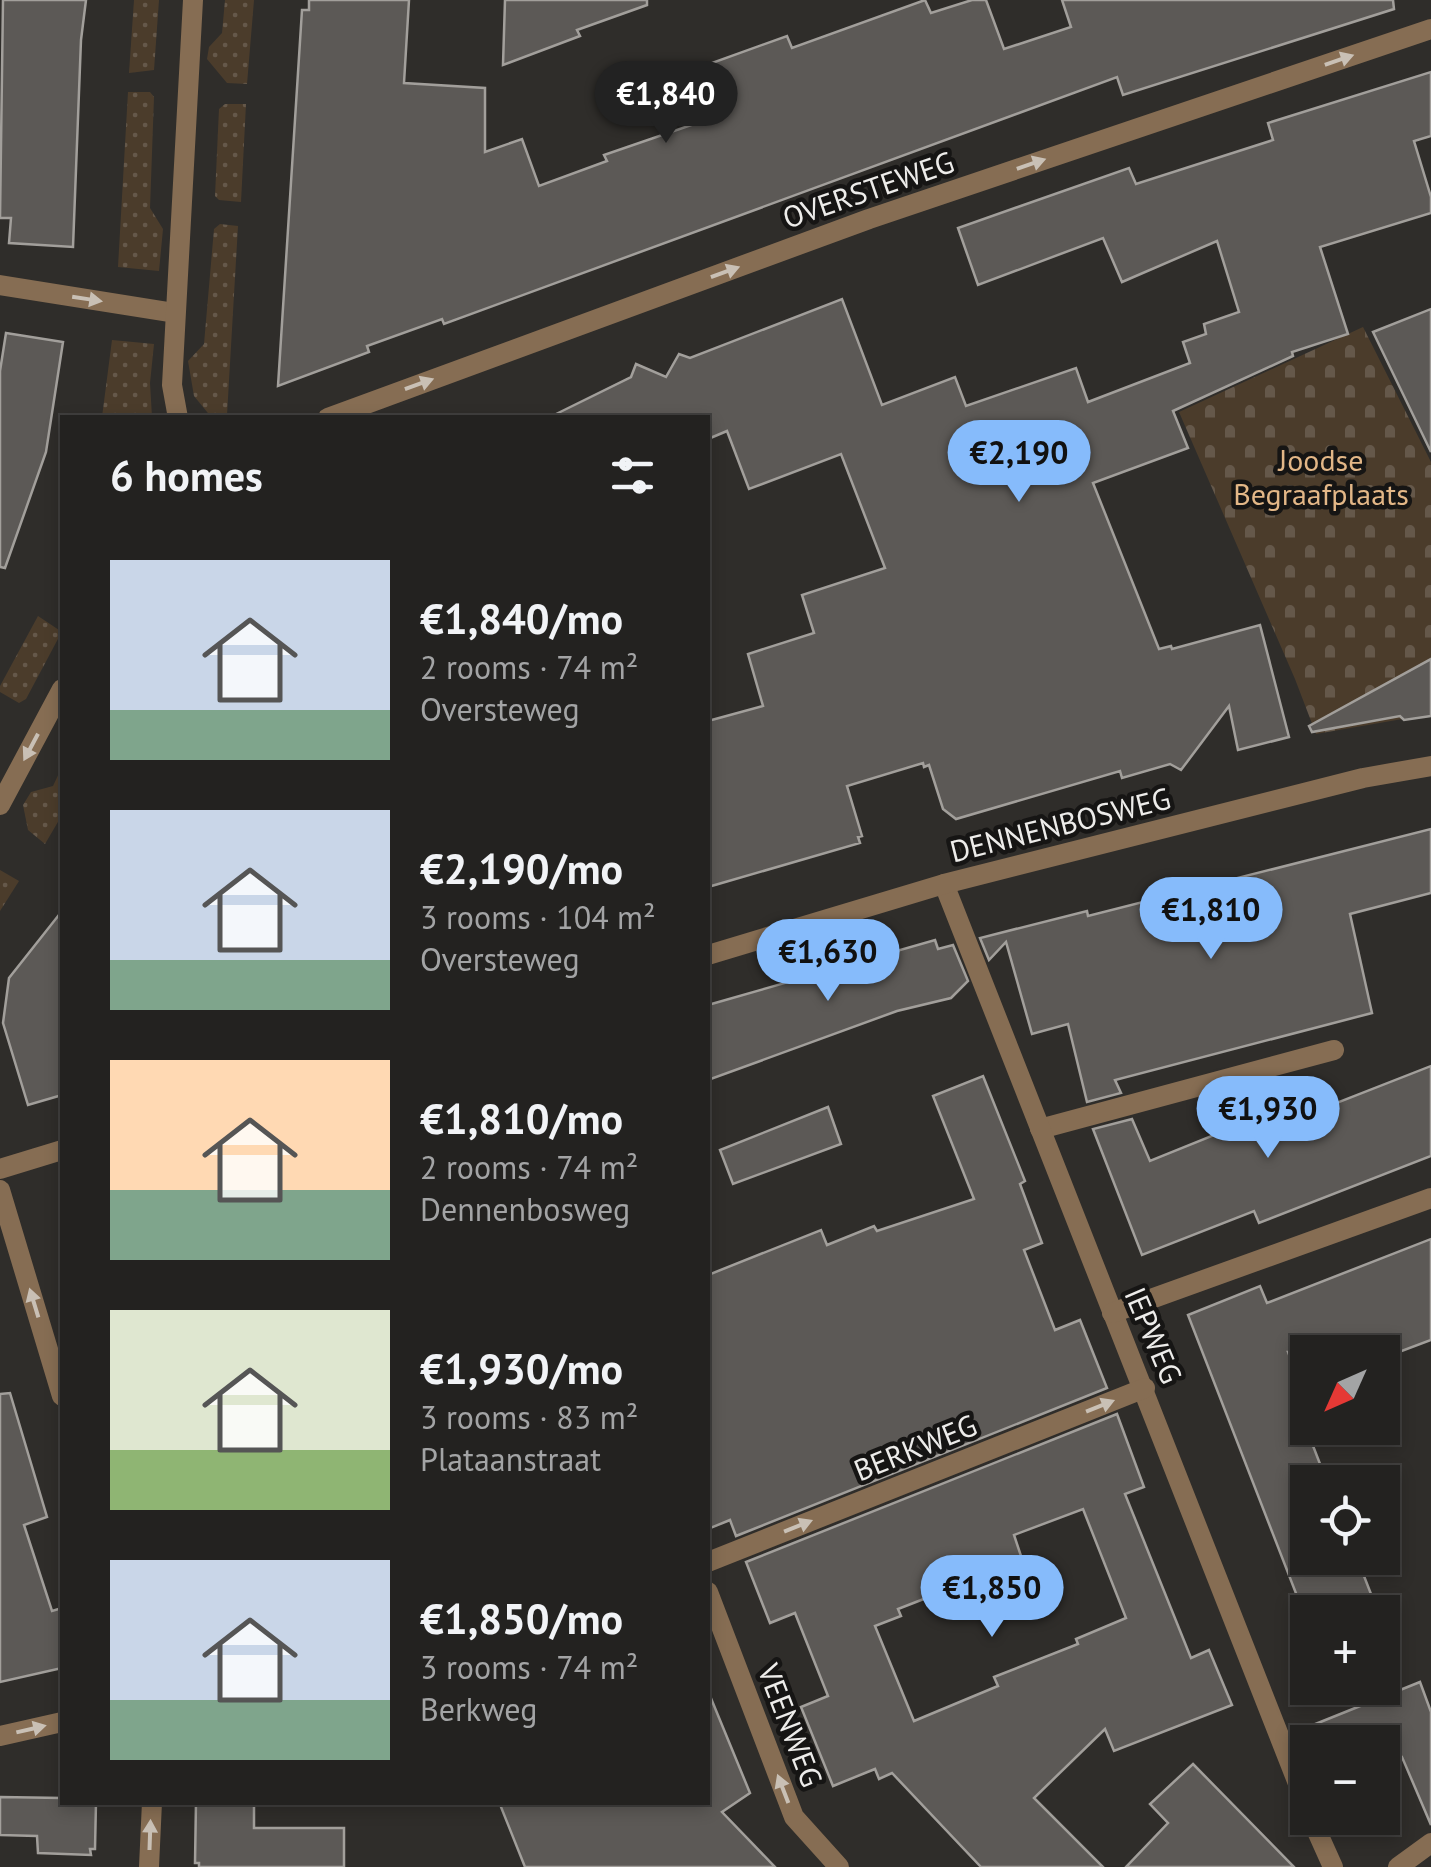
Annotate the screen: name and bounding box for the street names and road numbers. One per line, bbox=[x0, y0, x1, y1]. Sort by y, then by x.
street label: OVERSTEWEG bbox=[777, 141, 959, 237]
street label: DENNENBOSWEG bbox=[946, 778, 1174, 870]
street label: IEPWEG bbox=[1116, 1281, 1192, 1389]
street label: BERKWEG bbox=[848, 1405, 982, 1489]
street label: VEENWEG bbox=[749, 1657, 832, 1792]

